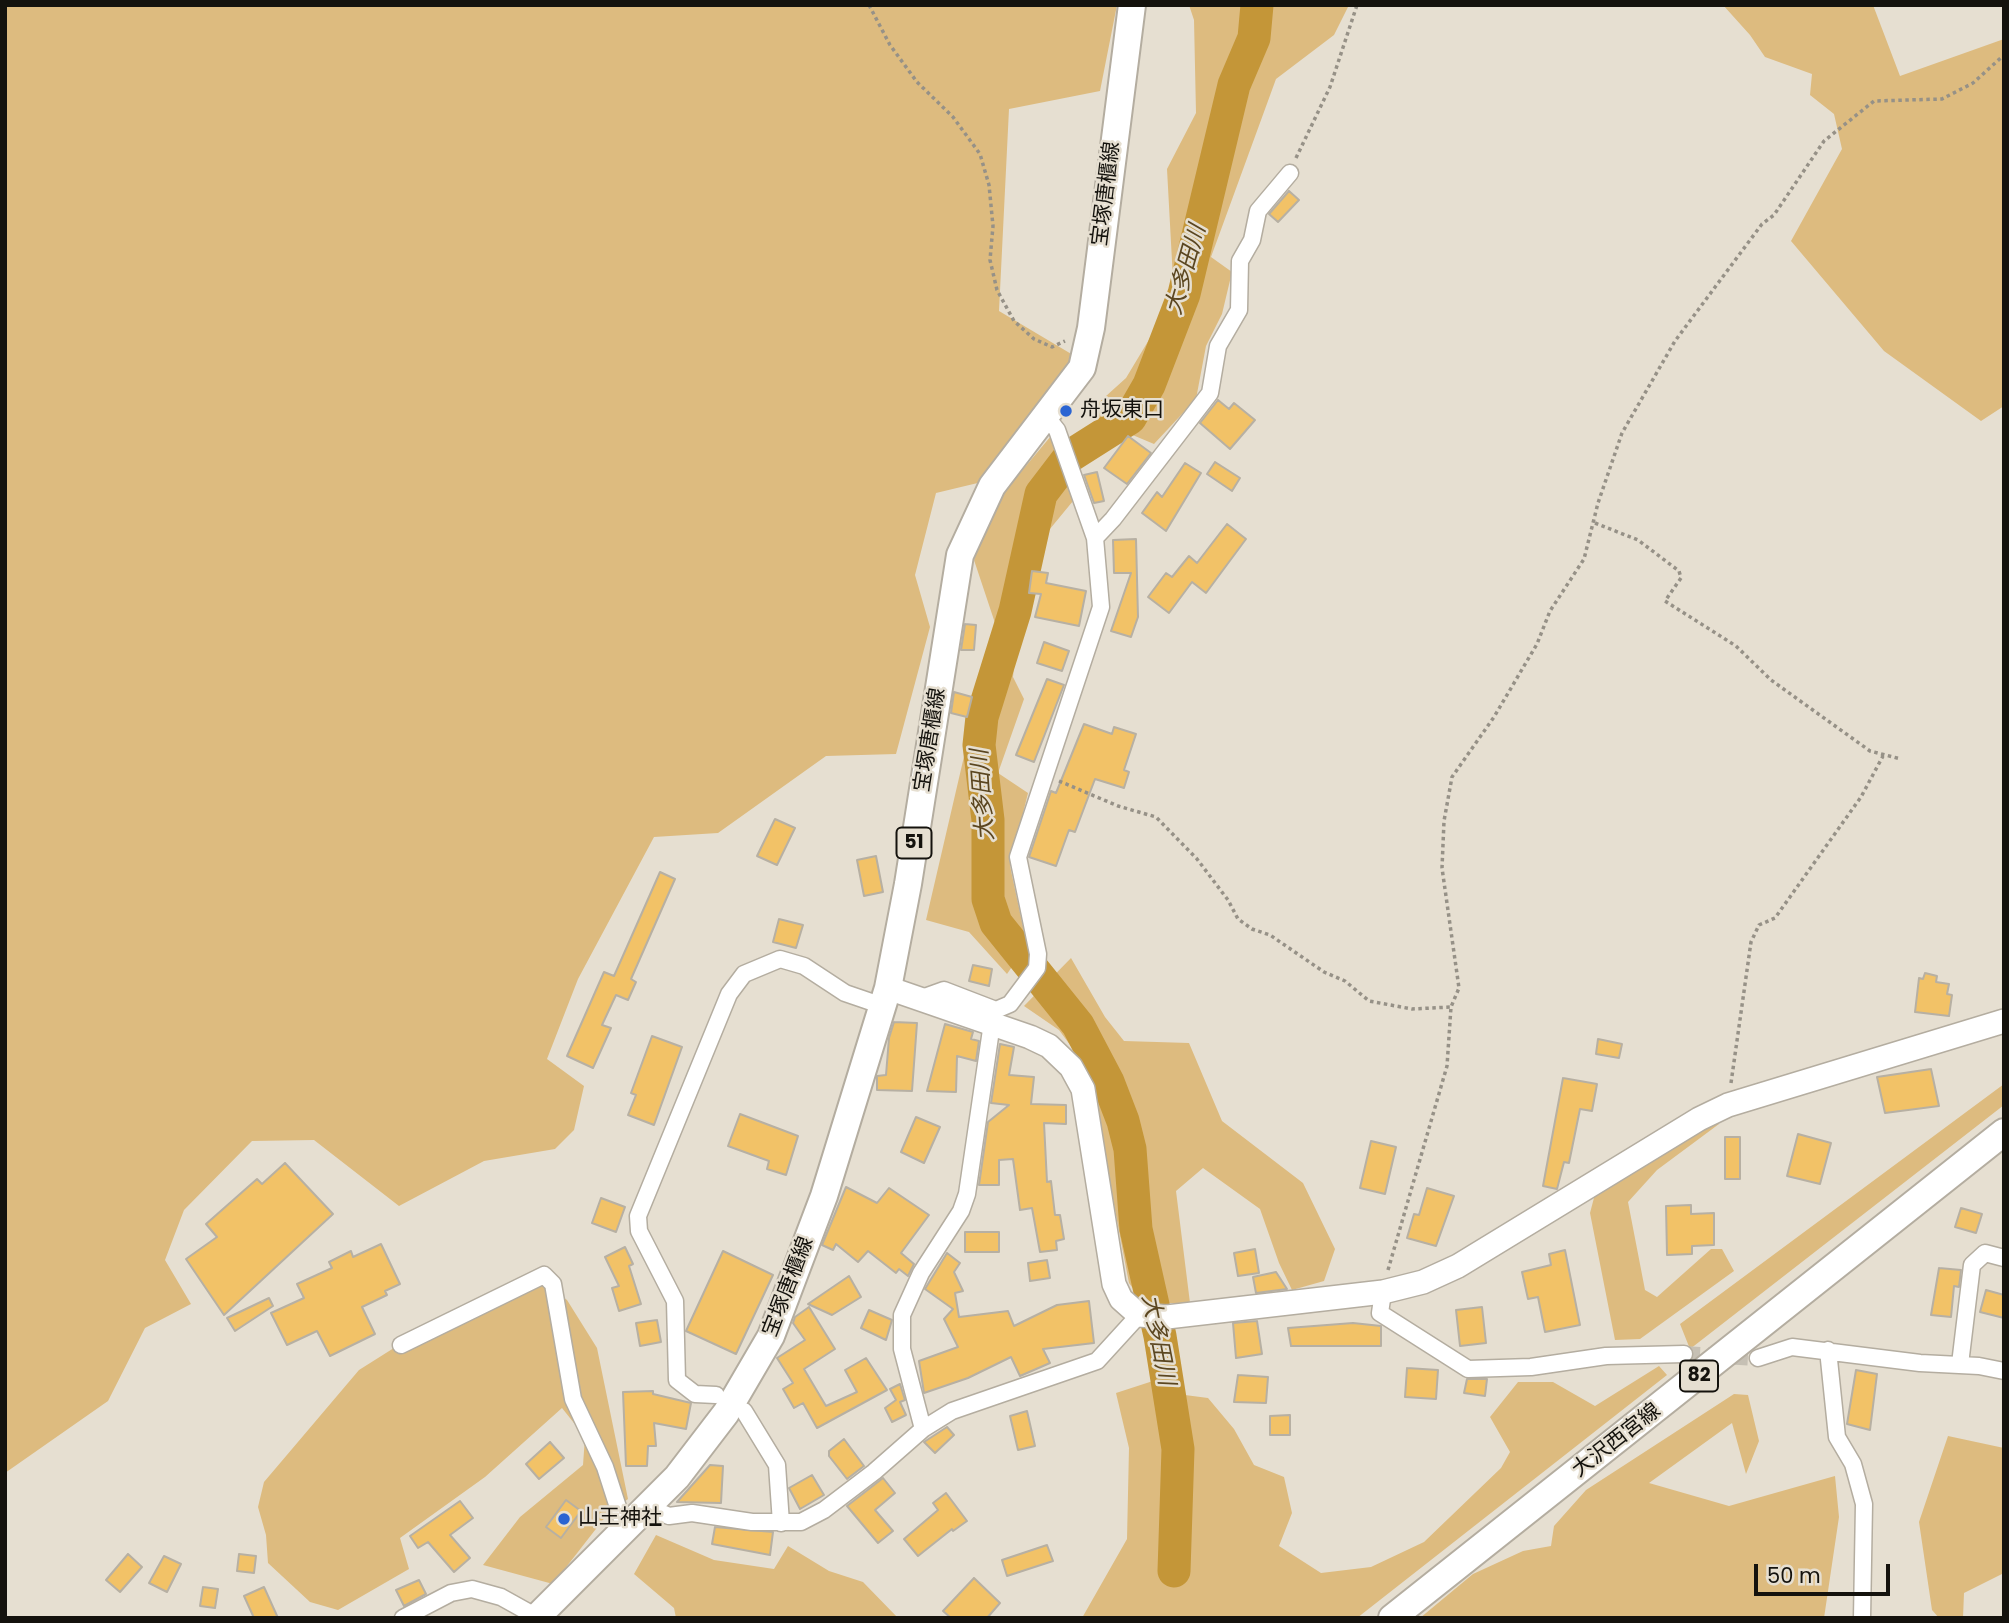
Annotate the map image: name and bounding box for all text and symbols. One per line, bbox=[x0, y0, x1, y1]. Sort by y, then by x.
street label: 宝塚唐櫃線 bbox=[1088, 140, 1126, 248]
water label: 大多田川 bbox=[1161, 222, 1213, 318]
place label: 舟坂東口 bbox=[1080, 398, 1164, 424]
marker: 舟坂東口 bbox=[1058, 403, 1074, 419]
street label: 宝塚唐櫃線 bbox=[910, 686, 952, 794]
water label: 大多田川 bbox=[967, 748, 1001, 842]
road number: 51 bbox=[897, 828, 932, 858]
street label: 宝塚唐櫃線 bbox=[758, 1233, 820, 1341]
water label: 大多田川 bbox=[1135, 1292, 1179, 1388]
road number: 82 bbox=[1680, 1360, 1718, 1392]
street label: 大沢西宮線 bbox=[1568, 1399, 1666, 1483]
place label: 山王神社 bbox=[578, 1506, 662, 1532]
marker: 山王神社 bbox=[556, 1511, 572, 1527]
scale bar bbox=[1757, 1550, 1894, 1594]
text: 50 m bbox=[1767, 1561, 1821, 1590]

